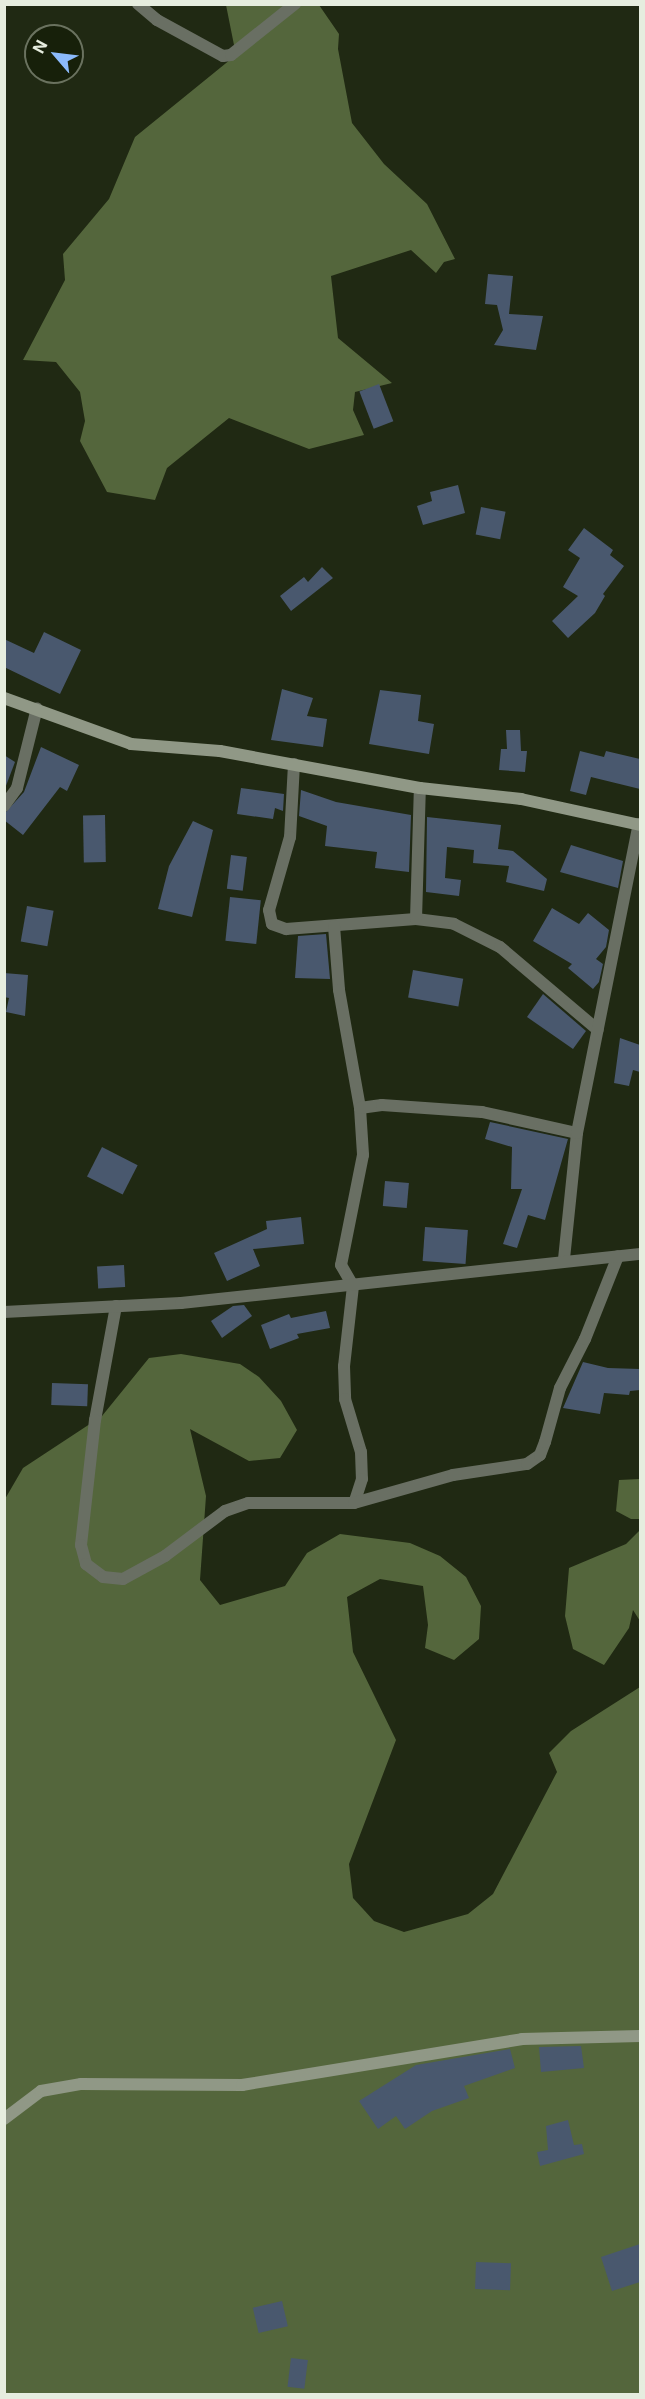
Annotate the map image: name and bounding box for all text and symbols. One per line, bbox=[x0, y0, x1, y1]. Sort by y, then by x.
north arrow bbox=[24, 24, 84, 84]
text: N bbox=[28, 36, 52, 57]

